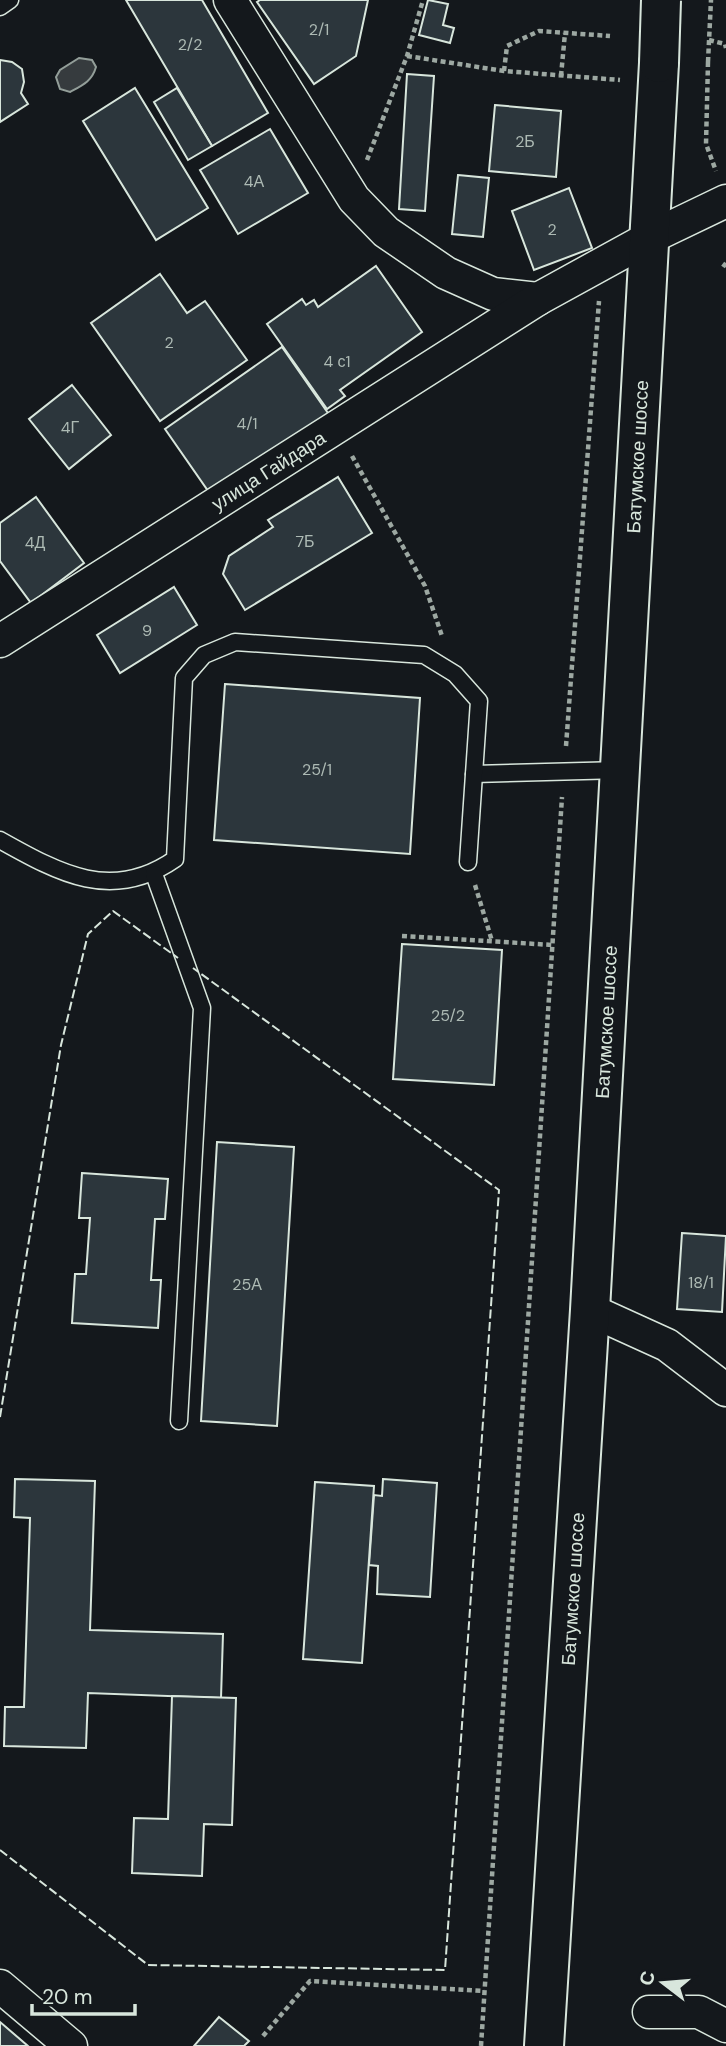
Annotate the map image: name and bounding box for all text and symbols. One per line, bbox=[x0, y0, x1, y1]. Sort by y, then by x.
house number: 2/1 bbox=[309, 19, 329, 40]
house number: 2/2 bbox=[178, 34, 202, 55]
house number: 2Б bbox=[515, 131, 535, 152]
house number: 4А bbox=[244, 171, 265, 192]
house number: 2 bbox=[547, 219, 557, 240]
house number: 2 bbox=[164, 332, 174, 353]
house number: 4 с1 bbox=[324, 351, 350, 372]
street label: Батумское шоссе bbox=[621, 379, 654, 534]
house number: 4/1 bbox=[237, 413, 257, 434]
house number: 4Г bbox=[61, 417, 80, 438]
street label: улица Гайдара bbox=[207, 425, 331, 516]
house number: 7Б bbox=[295, 531, 315, 552]
house number: 4Д bbox=[25, 532, 45, 553]
house number: 9 bbox=[142, 620, 152, 641]
house number: 25/1 bbox=[302, 759, 332, 780]
street label: Батумское шоссе bbox=[590, 945, 623, 1099]
house number: 25/2 bbox=[431, 1005, 465, 1026]
house number: 18/1 bbox=[688, 1272, 714, 1293]
house number: 25А bbox=[232, 1274, 262, 1295]
street label: Батумское шоссе bbox=[556, 1512, 590, 1666]
north arrow bbox=[628, 1948, 698, 2018]
text: С bbox=[633, 1968, 661, 1988]
scale bar bbox=[32, 1972, 135, 2016]
text: 20 m bbox=[42, 1983, 93, 2011]

